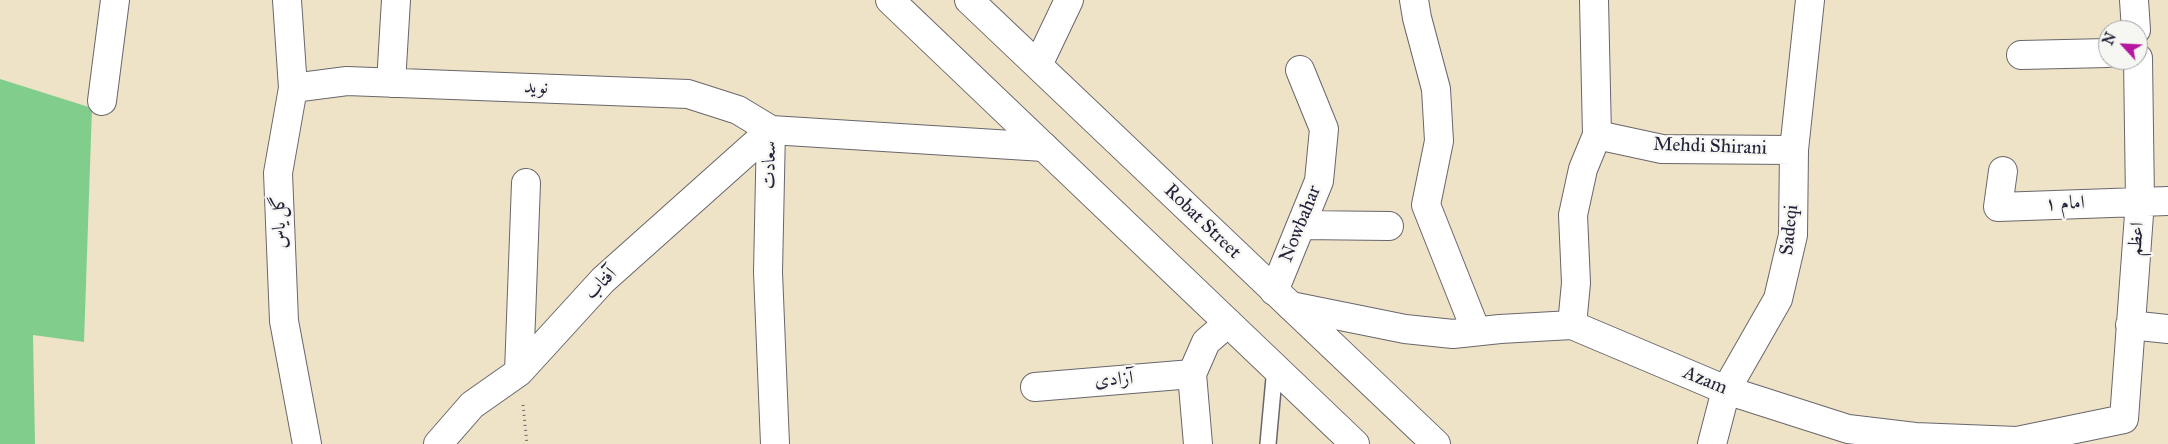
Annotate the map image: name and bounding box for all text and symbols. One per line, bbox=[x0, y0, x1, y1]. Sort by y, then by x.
north arrow bbox=[2098, 20, 2148, 70]
text: N bbox=[2100, 30, 2120, 48]
street label: نوید bbox=[524, 76, 548, 100]
street label: Mehdi Shirani bbox=[1653, 134, 1767, 160]
street label: سعادت bbox=[758, 141, 782, 189]
street label: Robat Street bbox=[1159, 180, 1245, 264]
street label: Nowbahar bbox=[1275, 182, 1327, 266]
street label: امام ۱ bbox=[2045, 192, 2085, 216]
street label: گل یاس bbox=[268, 195, 292, 249]
street label: Sadeqi bbox=[1776, 204, 1804, 256]
street label: اعظم bbox=[2124, 221, 2150, 257]
street label: آفتاب bbox=[580, 263, 622, 305]
street label: Azam bbox=[1680, 362, 1730, 400]
street label: آزادی bbox=[1094, 367, 1134, 393]

